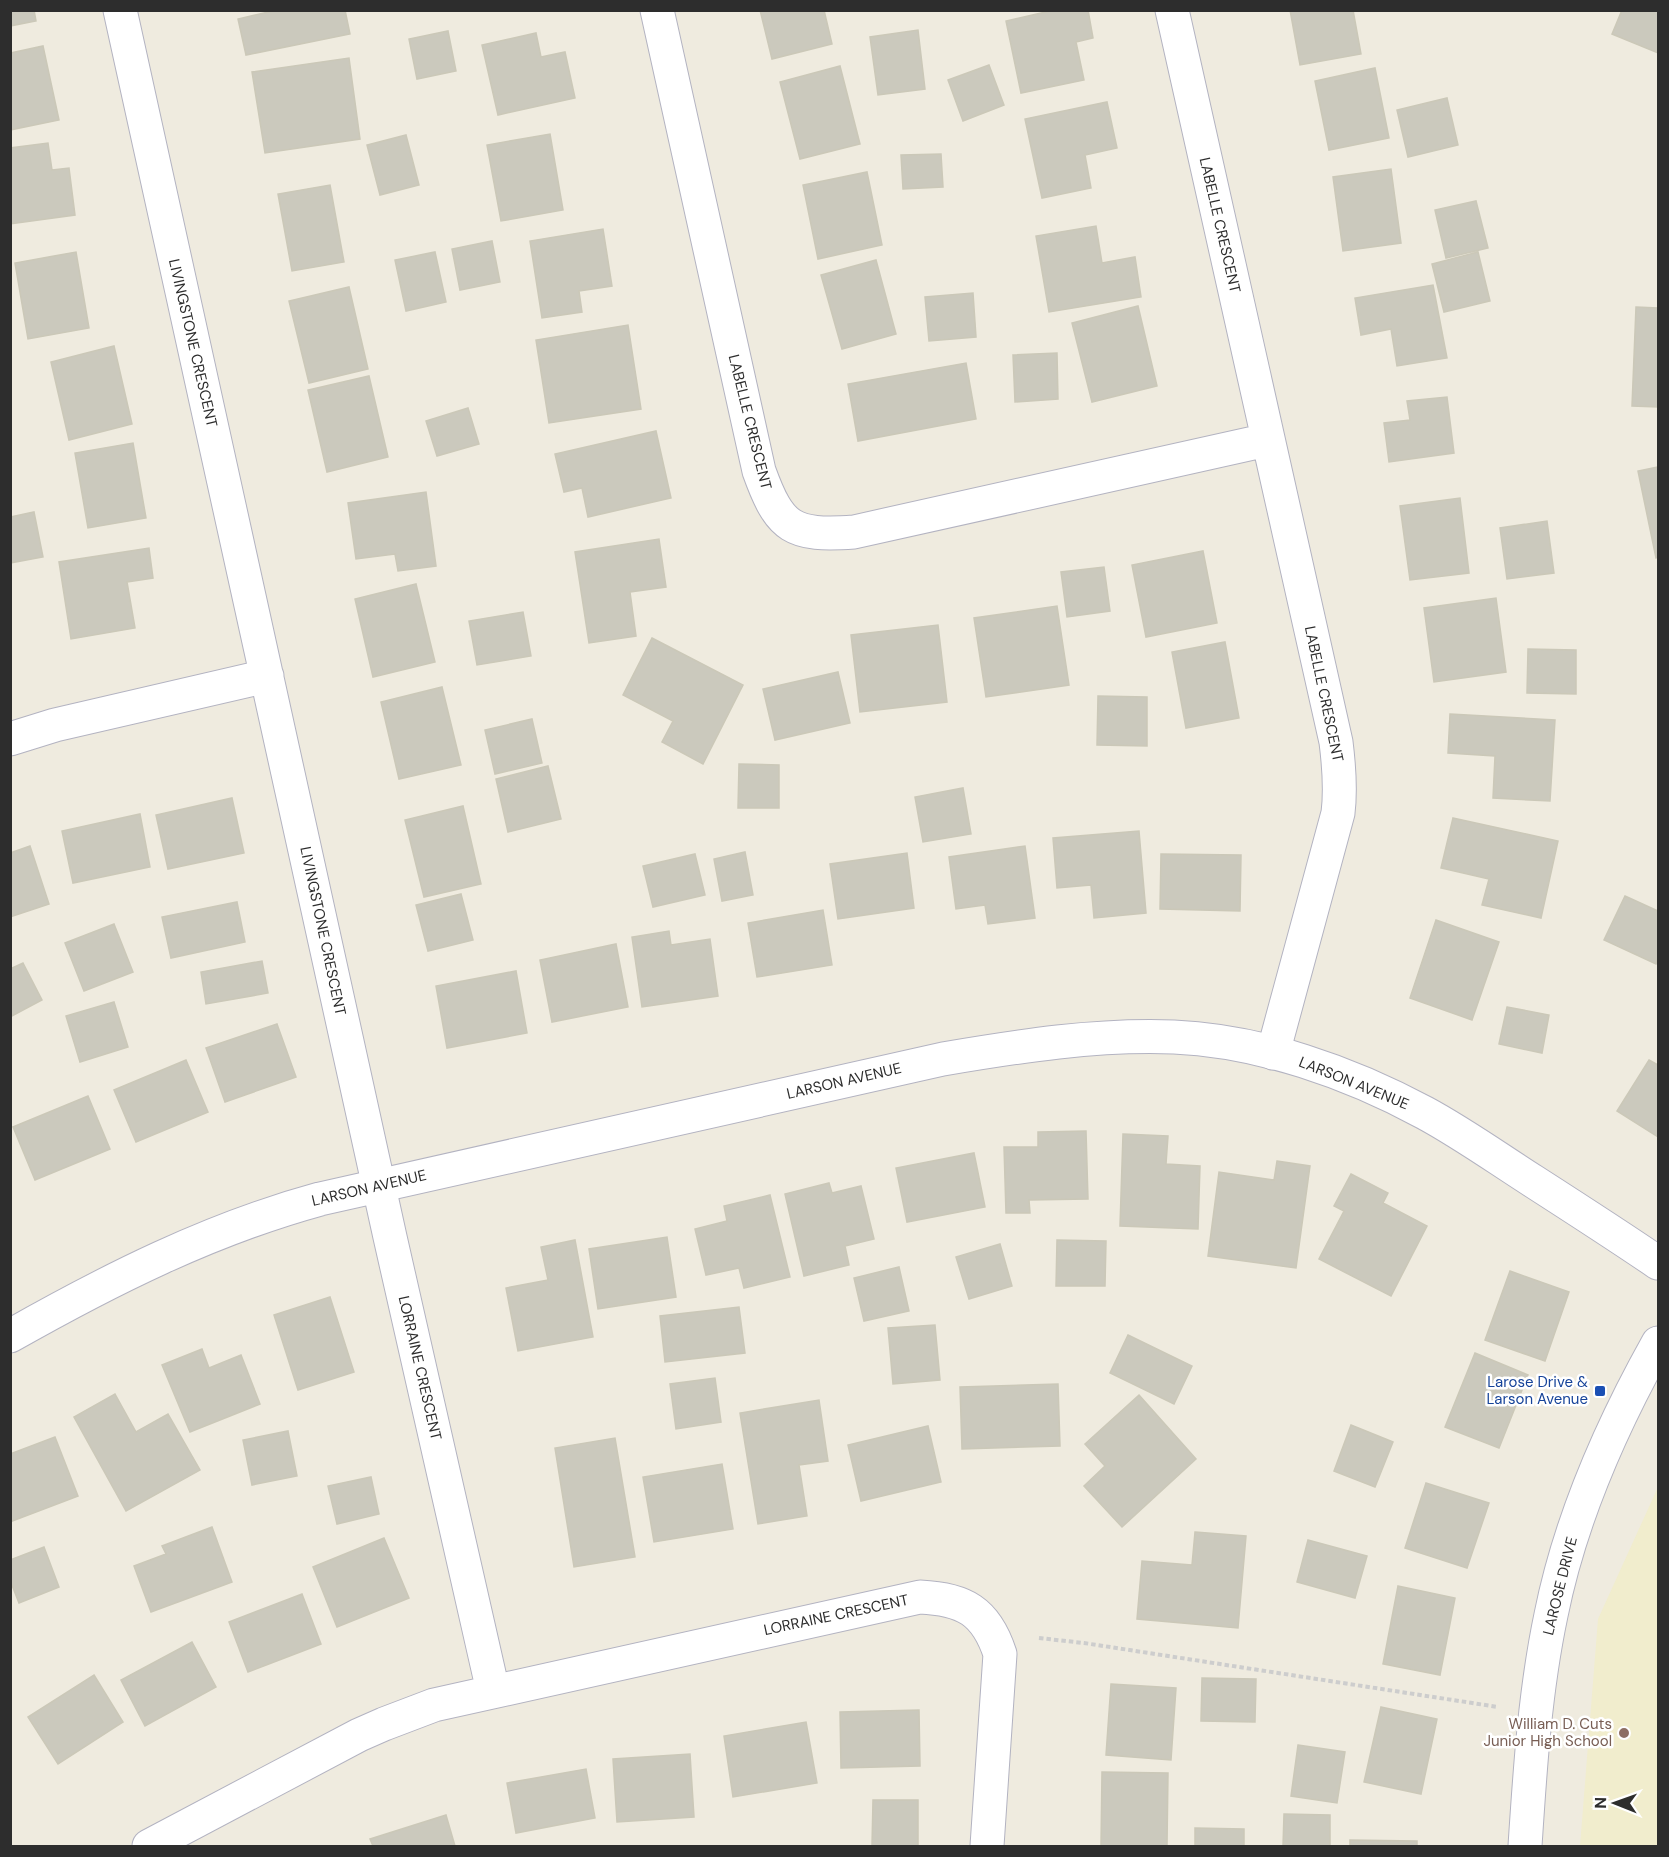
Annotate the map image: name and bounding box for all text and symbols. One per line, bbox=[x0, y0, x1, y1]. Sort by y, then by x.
street label: LABELLE CRESCENT bbox=[1195, 155, 1245, 295]
street label: LIVINGSTONE CRESCENT bbox=[164, 257, 222, 429]
street label: LABELLE CRESCENT bbox=[724, 352, 776, 492]
street label: LABELLE CRESCENT bbox=[1300, 624, 1348, 764]
street label: LIVINGSTONE CRESCENT bbox=[295, 845, 351, 1017]
street label: LARSON AVENUE bbox=[1296, 1052, 1412, 1114]
street label: LARSON AVENUE bbox=[785, 1058, 903, 1104]
street label: LARSON AVENUE bbox=[310, 1165, 428, 1211]
street label: LORRAINE CRESCENT bbox=[394, 1294, 446, 1442]
place label: Larose Drive & Larson Avenue bbox=[1486, 1372, 1588, 1409]
marker: Larose Drive & Larson Avenue bbox=[1593, 1384, 1607, 1398]
street label: LAROSE DRIVE bbox=[1538, 1535, 1582, 1637]
street label: LORRAINE CRESCENT bbox=[762, 1590, 910, 1640]
place label: William D. Cuts Junior High School bbox=[1483, 1714, 1612, 1751]
marker: William D. Cuts Junior High School bbox=[1617, 1726, 1631, 1740]
north arrow bbox=[1585, 1773, 1645, 1833]
text: N bbox=[1590, 1797, 1611, 1809]

